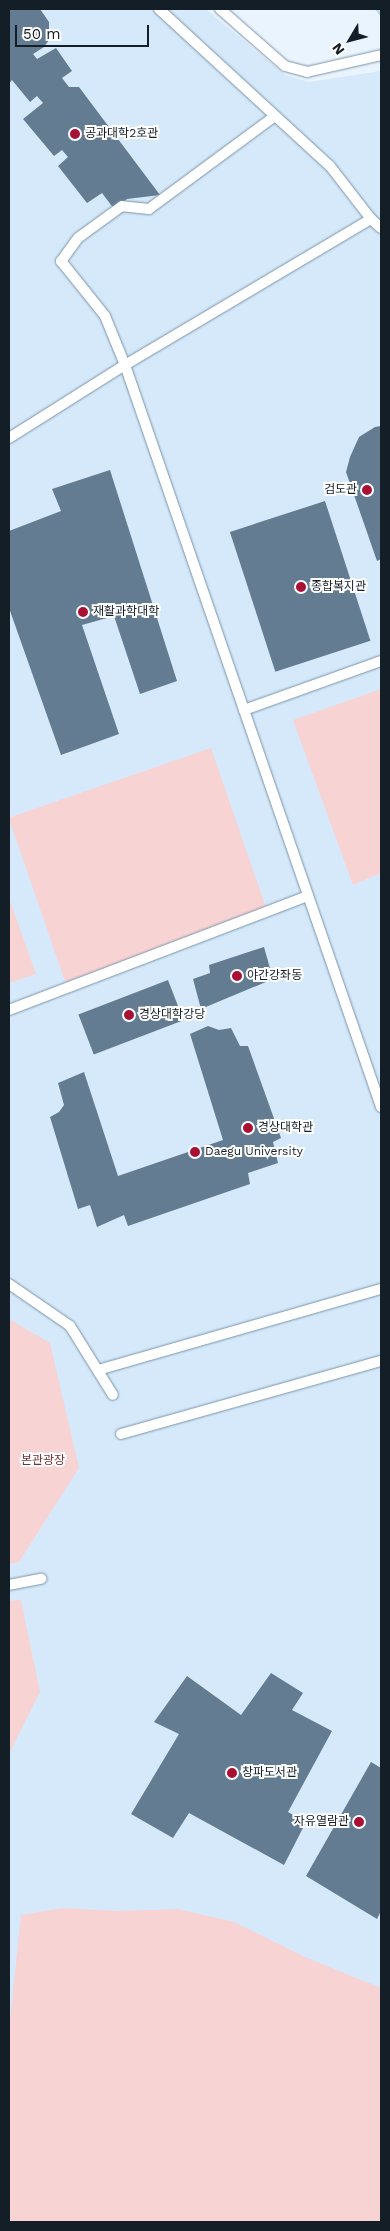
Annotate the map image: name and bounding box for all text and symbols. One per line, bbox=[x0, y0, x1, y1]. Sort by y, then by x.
scale bar bbox=[18, 15, 151, 47]
north arrow bbox=[325, 15, 375, 65]
text: 50 m bbox=[23, 25, 60, 43]
text: N bbox=[329, 40, 348, 58]
place label: 공과대학2호관 bbox=[85, 127, 158, 141]
marker: 공과대학2호관 bbox=[69, 128, 81, 140]
place label: 검도관 bbox=[324, 483, 357, 497]
marker: 검도관 bbox=[361, 484, 373, 496]
place label: 종합복지관 bbox=[311, 580, 366, 594]
marker: 종합복지관 bbox=[295, 581, 307, 593]
place label: 재활과학대학 bbox=[93, 605, 159, 619]
marker: 재활과학대학 bbox=[77, 606, 89, 618]
place label: 야간강좌동 bbox=[247, 969, 302, 983]
marker: 야간강좌동 bbox=[231, 970, 243, 982]
place label: 경상대학강당 bbox=[139, 1008, 205, 1022]
marker: 경상대학강당 bbox=[123, 1009, 135, 1021]
place label: 경상대학관 bbox=[258, 1121, 313, 1135]
marker: 경상대학관 bbox=[242, 1122, 254, 1134]
place label: Daegu University bbox=[205, 1145, 303, 1159]
marker: Daegu University bbox=[189, 1146, 201, 1158]
park label: 본관광장 bbox=[21, 1454, 65, 1468]
place label: 창파도서관 bbox=[242, 1766, 297, 1780]
marker: 창파도서관 bbox=[226, 1767, 238, 1779]
place label: 자유열람관 bbox=[294, 1815, 349, 1829]
marker: 자유열람관 bbox=[353, 1816, 365, 1828]

